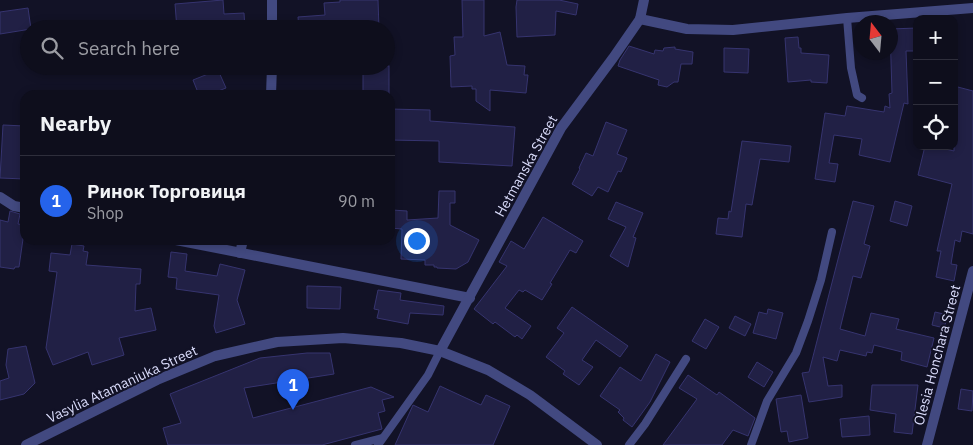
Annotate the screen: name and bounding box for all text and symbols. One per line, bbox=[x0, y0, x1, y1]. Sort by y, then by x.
north arrow bbox=[853, 15, 898, 60]
map controls bbox=[913, 15, 958, 150]
button: + bbox=[913, 15, 958, 60]
search box bbox=[20, 20, 395, 75]
icon: search bbox=[38, 34, 66, 62]
text: Search here bbox=[78, 36, 180, 60]
button: − bbox=[913, 60, 958, 105]
button: locate bbox=[913, 105, 958, 150]
text: Nearby bbox=[40, 109, 111, 137]
street label: Hetmanska Street bbox=[491, 112, 561, 220]
text: Ринок Торговиця bbox=[87, 179, 246, 203]
text: 1 bbox=[51, 191, 61, 211]
text: 90 m bbox=[338, 191, 375, 211]
text: Shop bbox=[87, 203, 124, 223]
your location bbox=[404, 228, 430, 254]
street label: Olesia Honchara Street bbox=[910, 283, 964, 427]
street label: Vasylia Atamaniuka Street bbox=[44, 341, 200, 427]
pin: 1 bbox=[277, 369, 309, 410]

